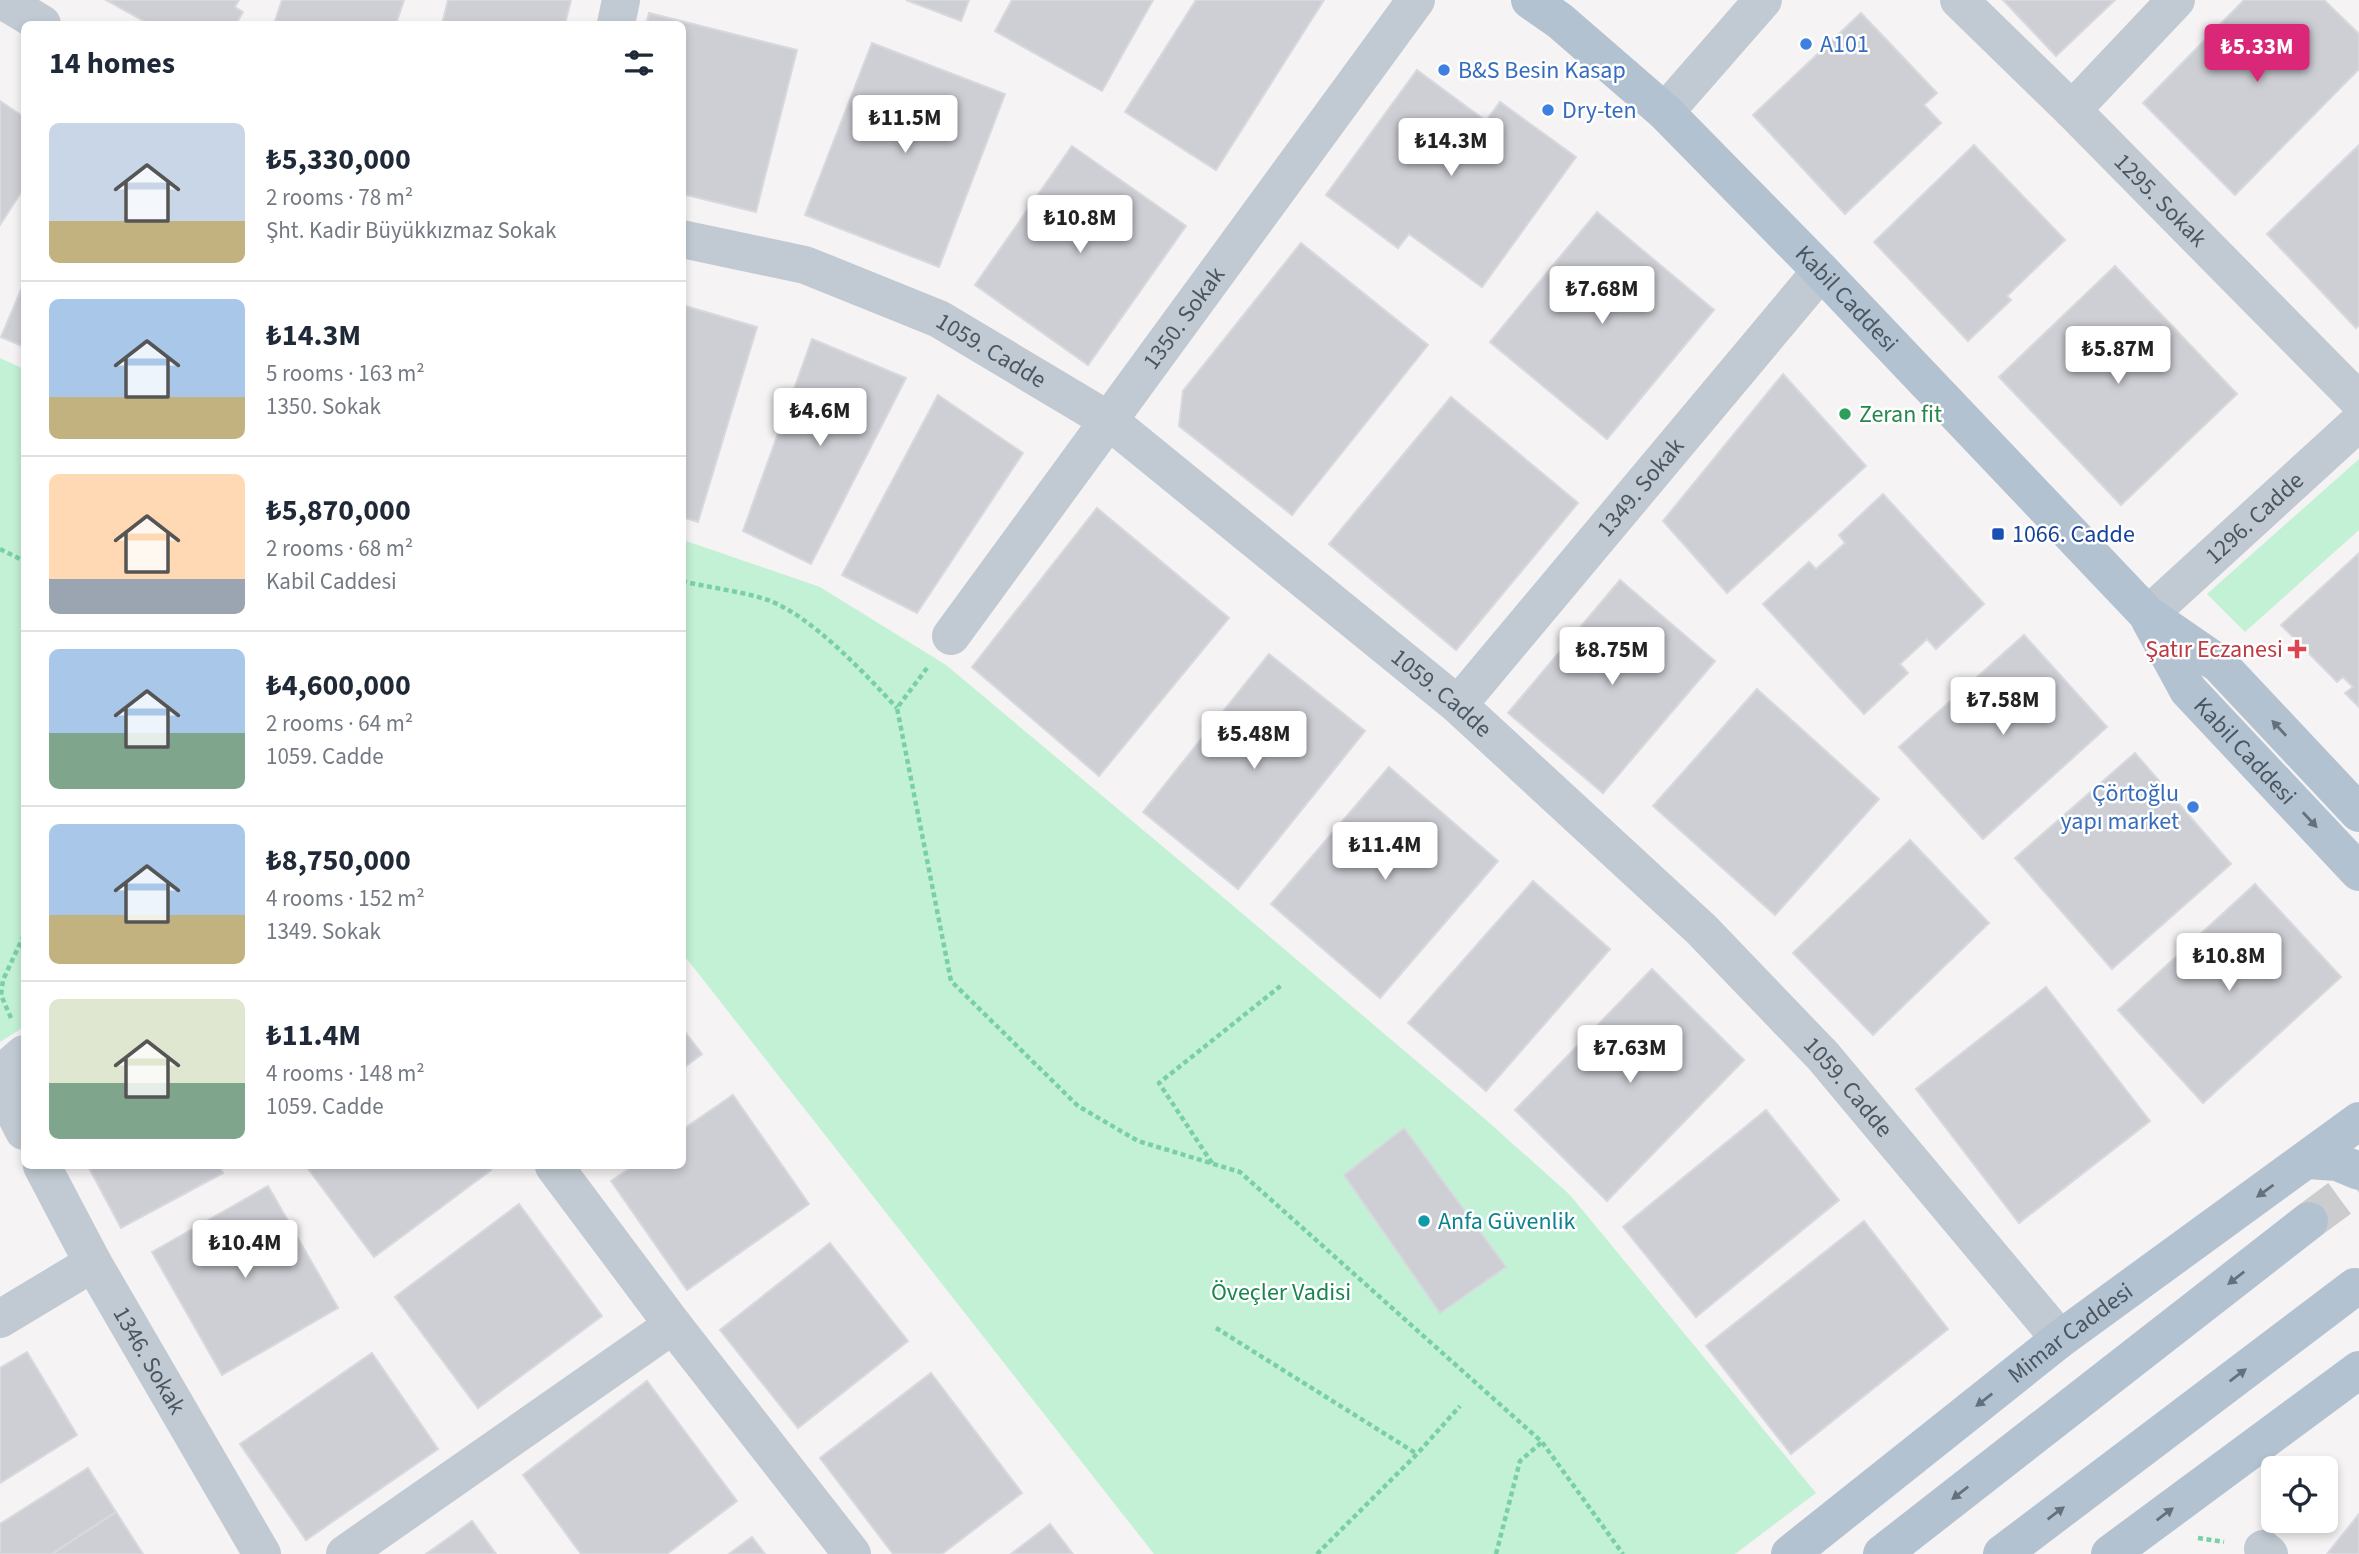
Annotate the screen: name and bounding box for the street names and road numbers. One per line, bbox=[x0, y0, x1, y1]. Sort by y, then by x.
street label: 1295. Sokak bbox=[2106, 145, 2215, 255]
street label: Kabil Caddesi bbox=[1787, 237, 1906, 360]
street label: 1350. Sokak bbox=[1134, 259, 1234, 377]
street label: 1059. Cadde bbox=[929, 304, 1053, 397]
street label: 1349. Sokak bbox=[1589, 430, 1693, 545]
street label: 1296. Cadde bbox=[2197, 464, 2312, 573]
street label: 1059. Cadde bbox=[1383, 640, 1500, 746]
street label: Kabil Caddesi bbox=[2185, 689, 2304, 813]
street label: 1059. Cadde bbox=[1795, 1029, 1901, 1145]
street label: Mimar Caddesi bbox=[2000, 1274, 2140, 1392]
street label: 1346. Sokak bbox=[104, 1300, 194, 1421]

